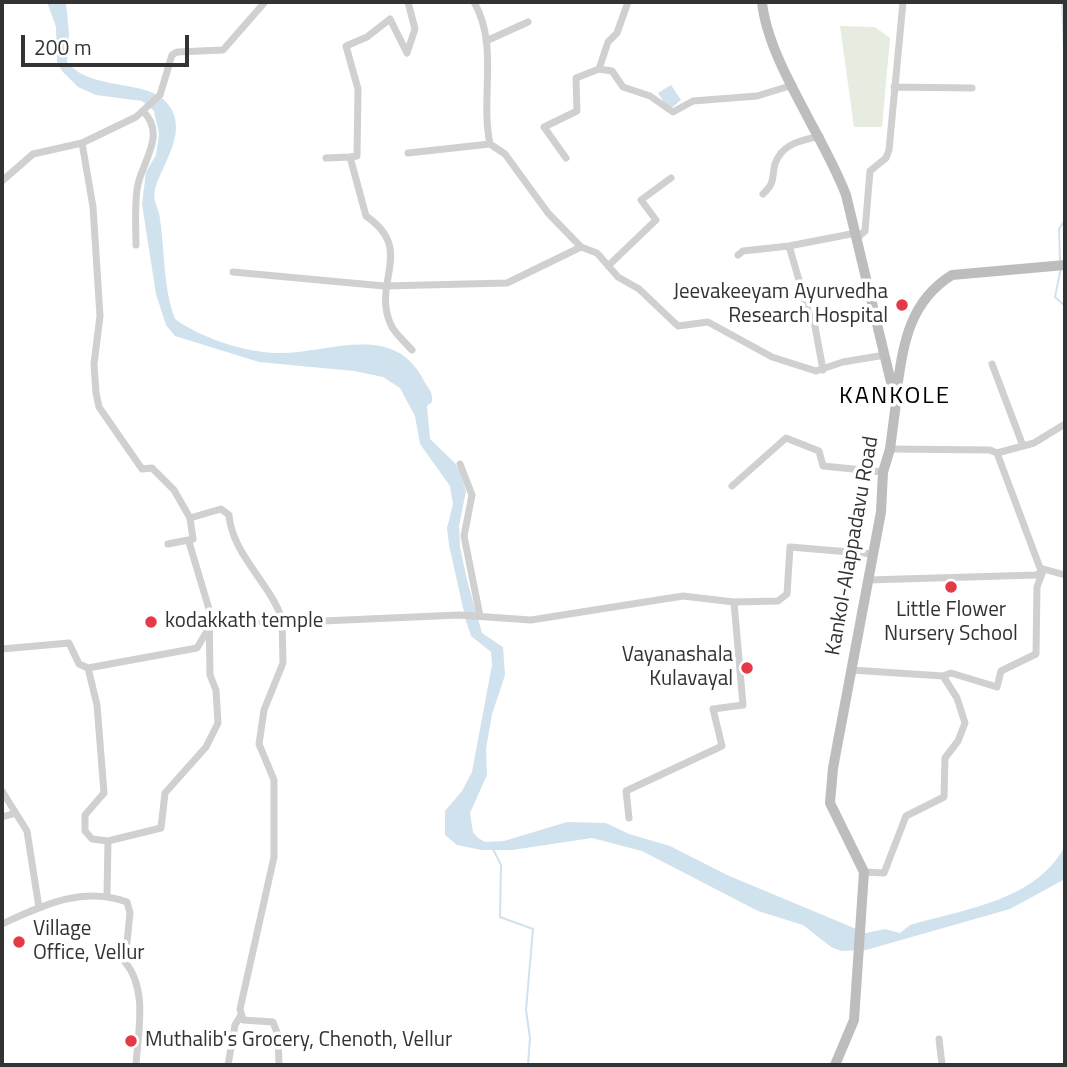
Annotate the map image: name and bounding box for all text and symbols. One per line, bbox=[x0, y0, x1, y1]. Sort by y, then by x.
scale bar bbox=[24, 21, 192, 65]
text: 200 m bbox=[34, 31, 91, 63]
place label: Jeevakeeyam Ayurvedha Research Hospital bbox=[673, 280, 888, 330]
marker: Jeevakeeyam Ayurvedha Research Hospital bbox=[894, 297, 910, 313]
district label: KANKOLE bbox=[840, 383, 950, 411]
street label: Kankol-Alappadavu Road bbox=[821, 435, 885, 657]
marker: Little Flower Nursery School bbox=[943, 579, 959, 595]
place label: Little Flower Nursery School bbox=[884, 598, 1018, 648]
place label: kodakkath temple bbox=[165, 609, 323, 635]
marker: kodakkath temple bbox=[143, 614, 159, 630]
place label: Vayanashala Kulavayal bbox=[622, 643, 733, 693]
marker: Vayanashala Kulavayal bbox=[739, 660, 755, 676]
place label: Village Office, Vellur bbox=[33, 917, 145, 967]
marker: Village Office, Vellur bbox=[11, 934, 27, 950]
place label: Muthalib's Grocery, Chenoth, Vellur bbox=[145, 1028, 452, 1054]
marker: Muthalib's Grocery, Chenoth, Vellur bbox=[123, 1033, 139, 1049]

